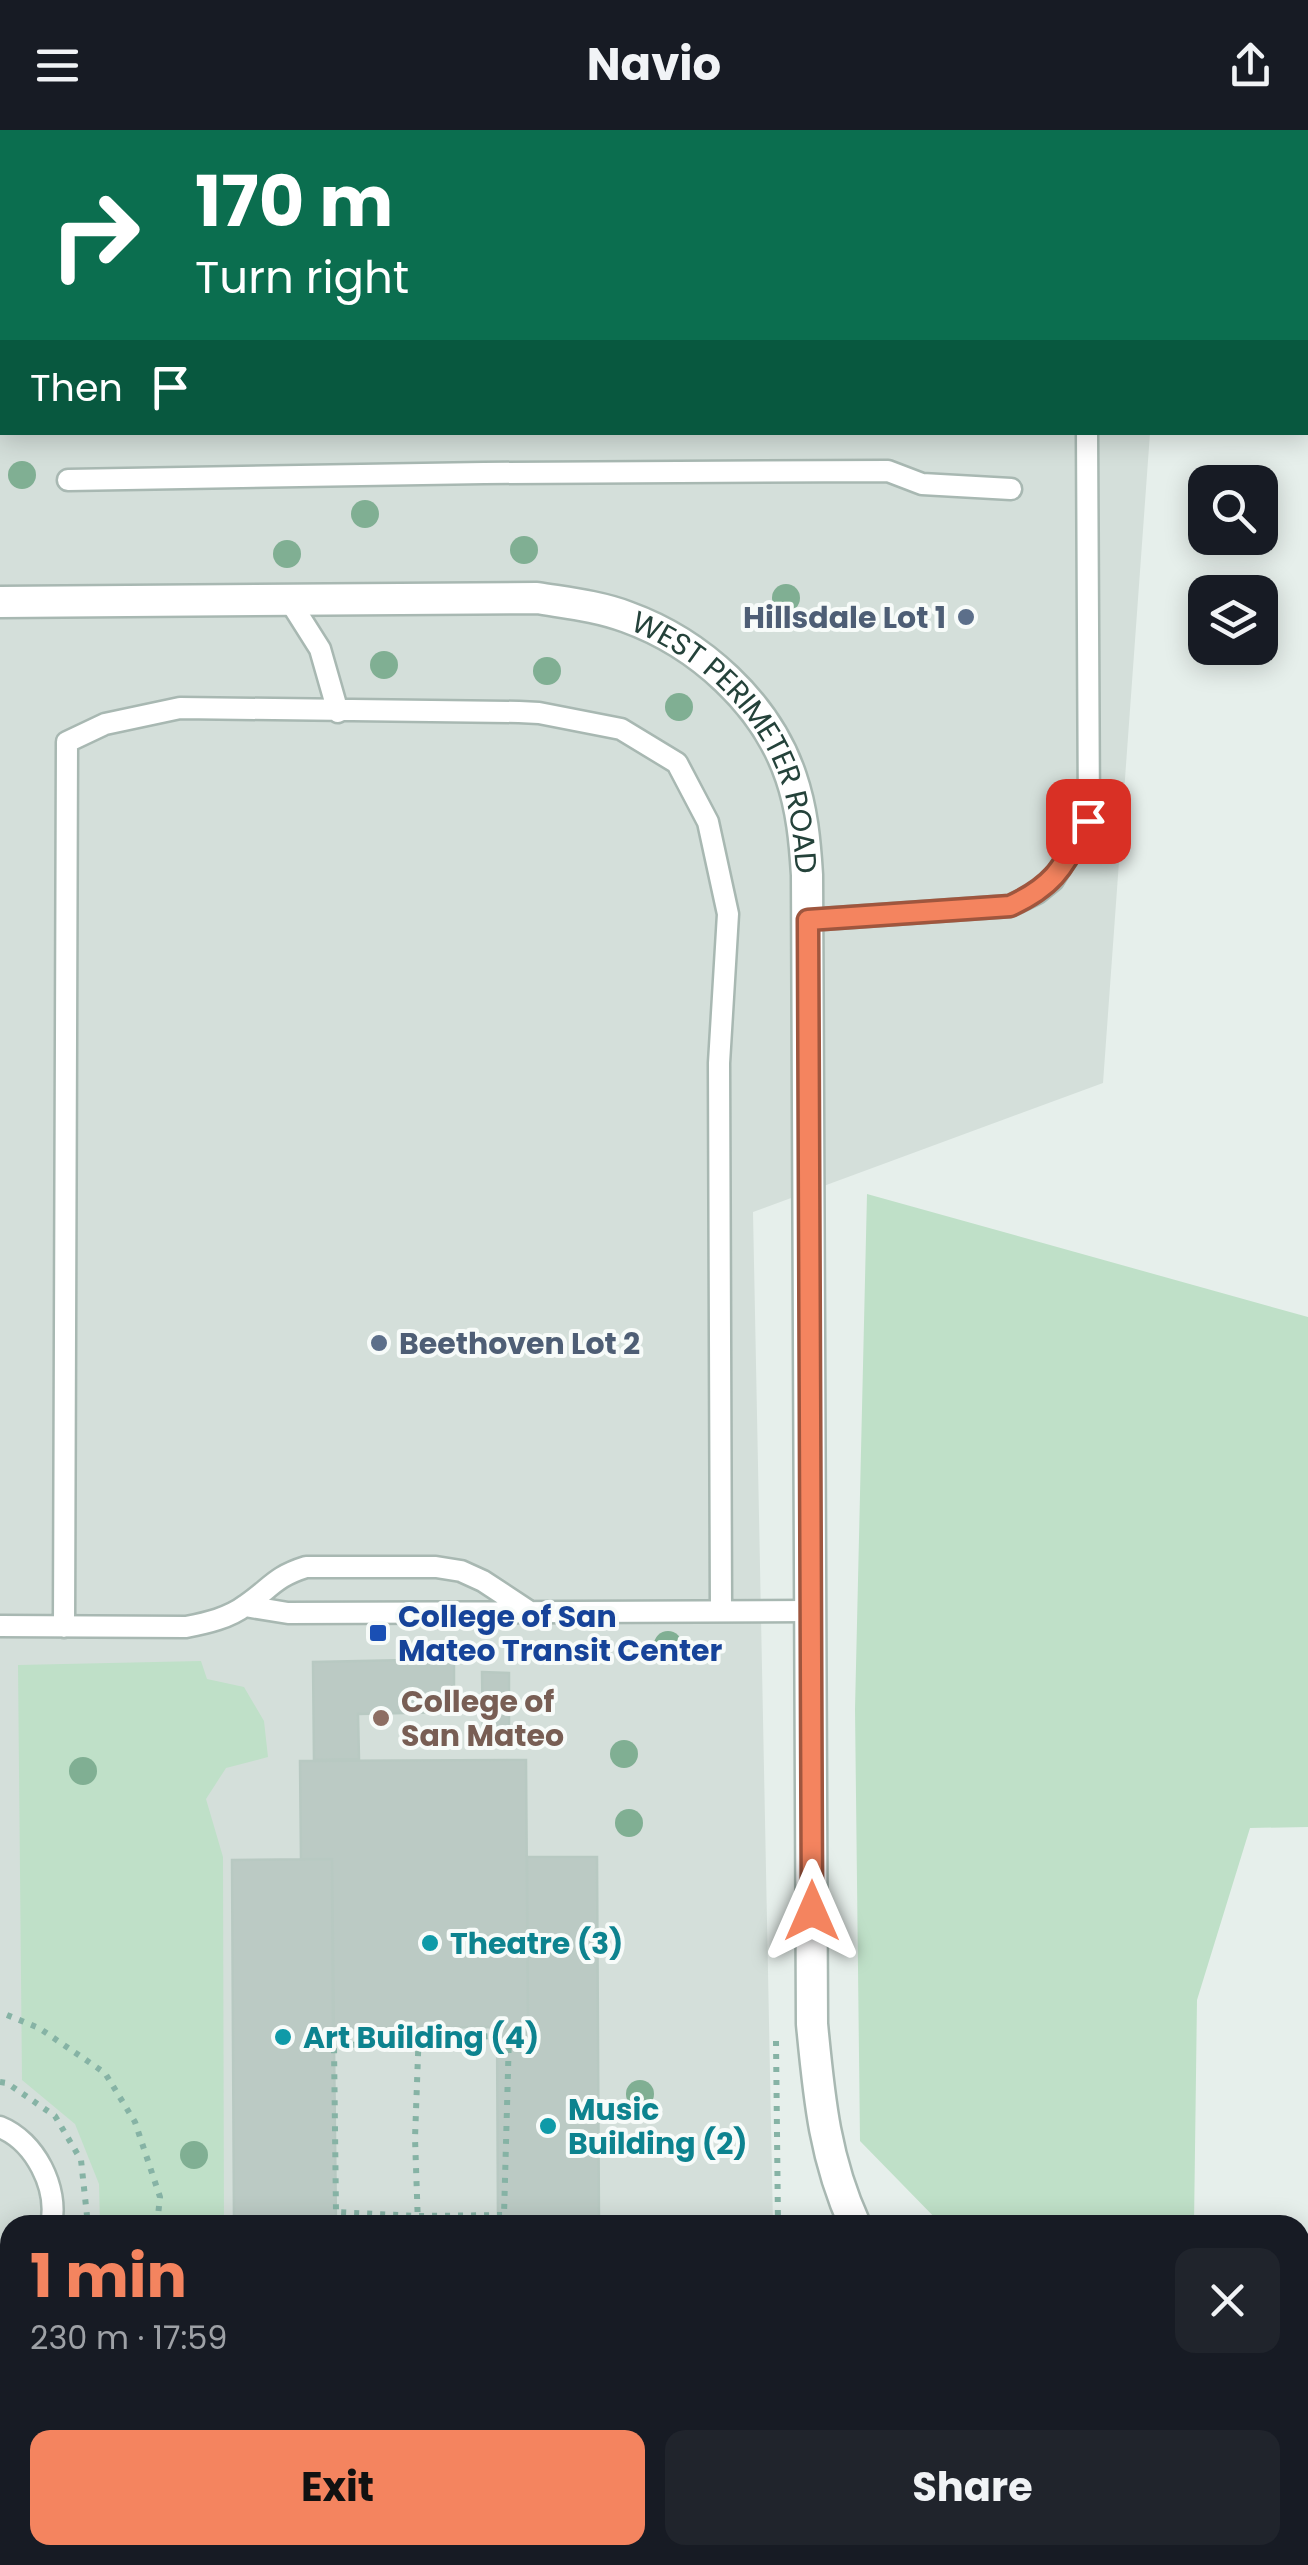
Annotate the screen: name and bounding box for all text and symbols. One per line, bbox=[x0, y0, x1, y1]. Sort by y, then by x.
text: Navio bbox=[587, 33, 721, 96]
icon: menu bbox=[30, 38, 85, 93]
icon: share bbox=[1223, 38, 1278, 93]
text: 170 m bbox=[195, 152, 393, 251]
icon: right bbox=[30, 170, 160, 300]
text: Turn right bbox=[195, 246, 409, 309]
icon: arrive bbox=[143, 360, 198, 415]
text: Then bbox=[30, 361, 123, 414]
map controls bbox=[1188, 465, 1278, 665]
button: search bbox=[1188, 465, 1278, 555]
button: layers bbox=[1188, 575, 1278, 665]
place label: Hillsdale Lot 1 bbox=[743, 596, 946, 639]
street label: WEST PERIMETER ROAD bbox=[625, 600, 828, 875]
marker: Hillsdale Lot 1 bbox=[955, 606, 977, 628]
pin bbox=[1046, 779, 1131, 864]
icon: arrive bbox=[1061, 794, 1116, 849]
place label: Beethoven Lot 2 bbox=[399, 1322, 640, 1365]
marker: Beethoven Lot 2 bbox=[368, 1332, 390, 1354]
place label: College of San Mateo Transit Center bbox=[398, 1595, 723, 1672]
marker: College of San Mateo Transit Center bbox=[367, 1622, 389, 1644]
place label: College of San Mateo bbox=[401, 1680, 564, 1757]
marker: College of San Mateo bbox=[370, 1707, 392, 1729]
position arrow bbox=[760, 1859, 864, 1963]
place label: Theatre (3) bbox=[450, 1922, 623, 1965]
marker: Theatre (3) bbox=[419, 1932, 441, 1954]
place label: Art Building (4) bbox=[303, 2016, 539, 2059]
marker: Art Building (4) bbox=[272, 2026, 294, 2048]
place label: Music Building (2) bbox=[568, 2088, 748, 2165]
marker: Music Building (2) bbox=[537, 2115, 559, 2137]
text: 1 min bbox=[30, 2234, 187, 2318]
button: close bbox=[1175, 2248, 1280, 2353]
text: 230 m · 17:59 bbox=[30, 2315, 228, 2360]
button: Exit bbox=[30, 2430, 645, 2545]
button: Share bbox=[665, 2430, 1280, 2545]

